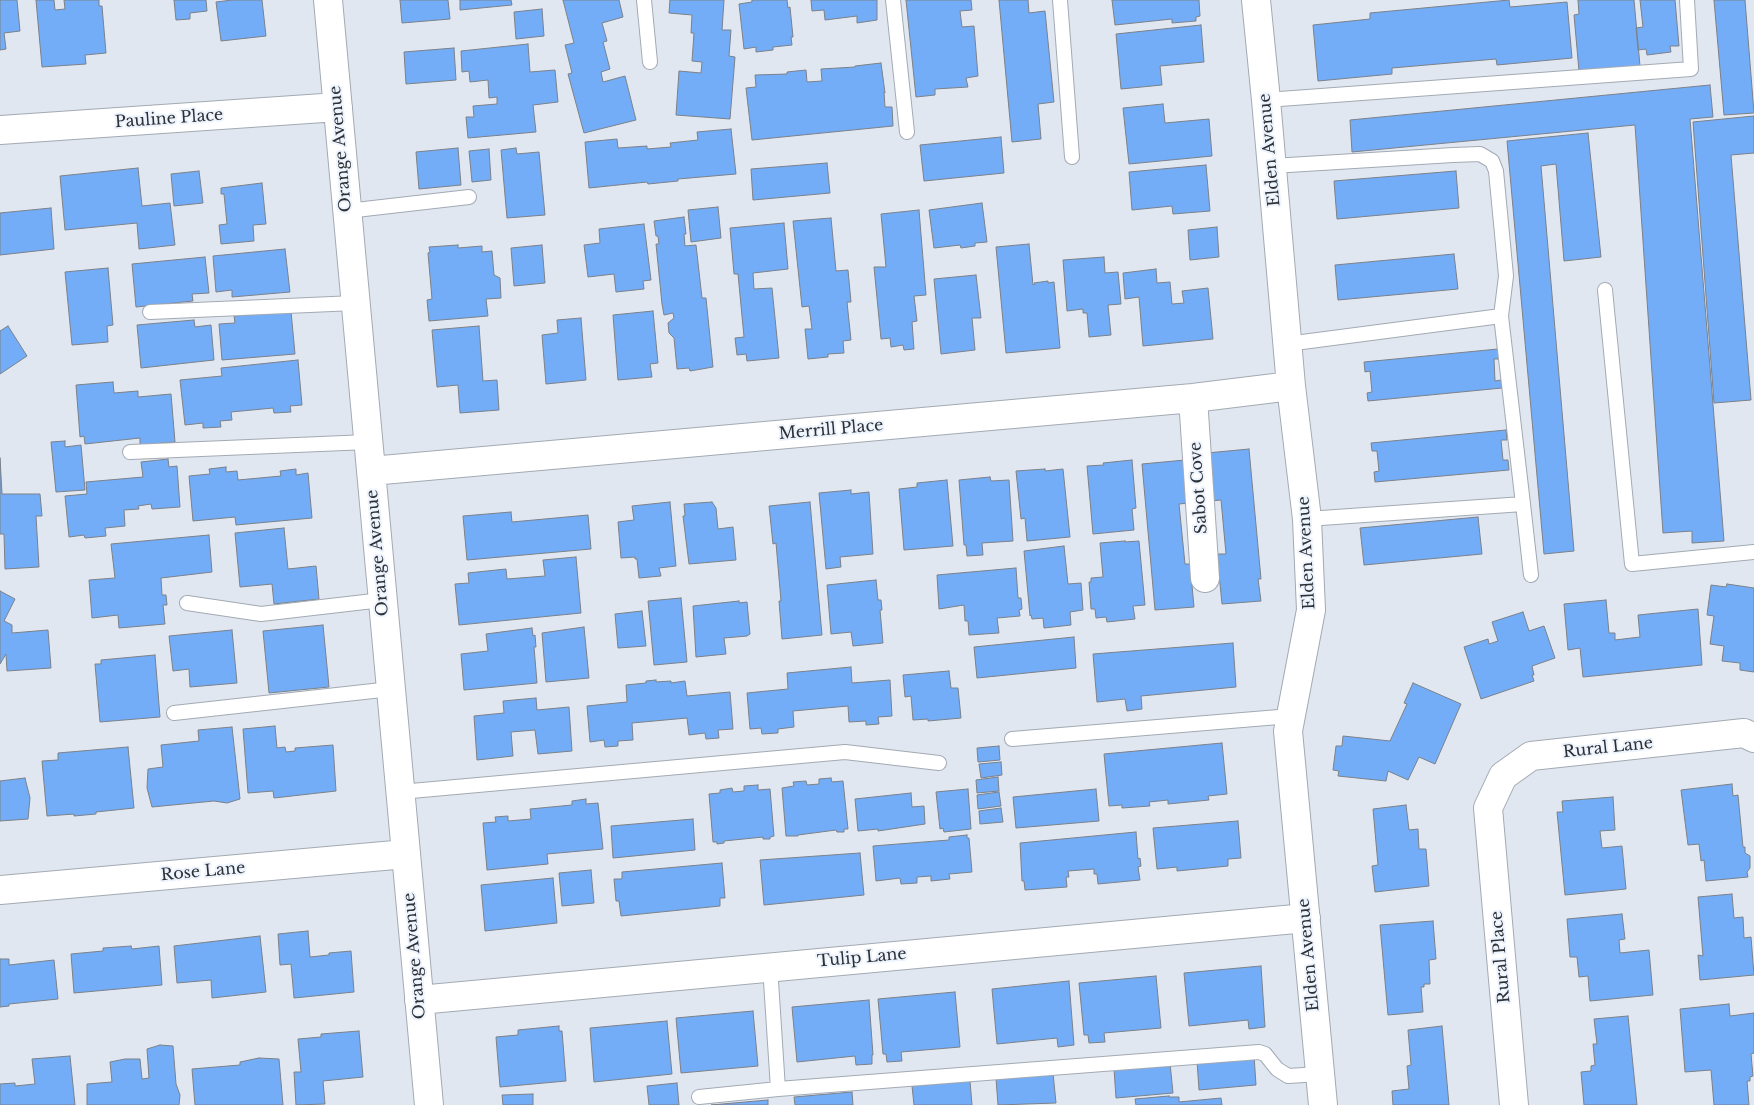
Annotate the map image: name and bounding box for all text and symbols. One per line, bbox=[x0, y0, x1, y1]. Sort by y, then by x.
street label: Orange Avenue bbox=[326, 85, 356, 213]
street label: Elden Avenue bbox=[1255, 93, 1285, 207]
street label: Pauline Place bbox=[114, 106, 224, 132]
street label: Merrill Place bbox=[778, 416, 884, 444]
street label: Sabot Cove bbox=[1186, 441, 1212, 535]
street label: Orange Avenue bbox=[363, 489, 393, 617]
street label: Elden Avenue bbox=[1294, 496, 1320, 610]
street label: Rural Lane bbox=[1562, 734, 1654, 762]
street label: Rose Lane bbox=[160, 859, 246, 885]
street label: Orange Avenue bbox=[400, 892, 430, 1020]
street label: Elden Avenue bbox=[1294, 898, 1324, 1012]
street label: Rural Place bbox=[1487, 910, 1515, 1004]
street label: Tulip Lane bbox=[817, 945, 907, 971]

